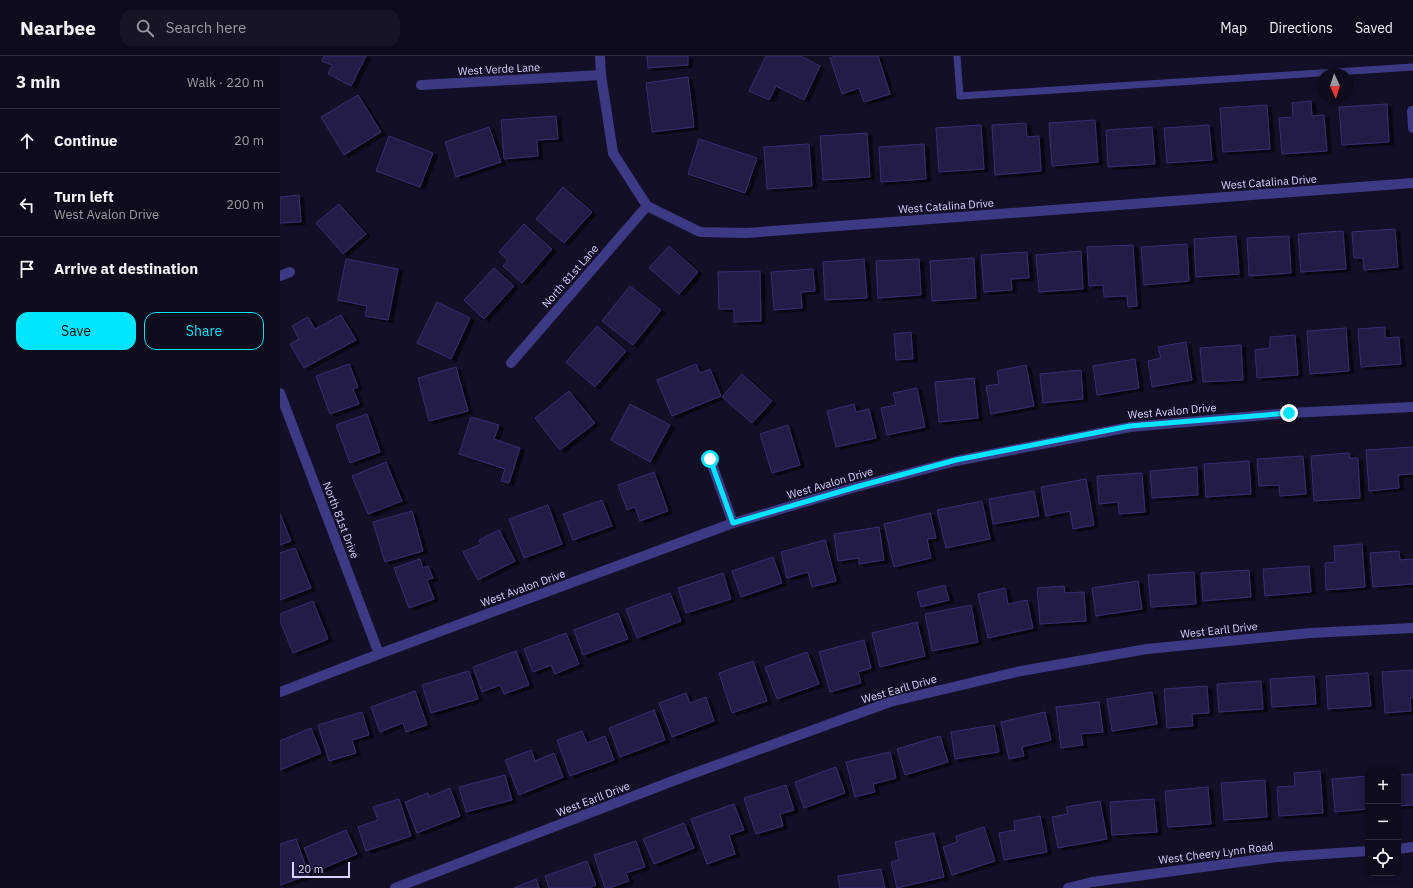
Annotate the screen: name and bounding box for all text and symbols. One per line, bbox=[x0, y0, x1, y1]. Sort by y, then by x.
search box bbox=[120, 10, 400, 46]
text: Nearbee bbox=[20, 16, 96, 40]
icon: search bbox=[134, 17, 156, 39]
text: Search here bbox=[166, 18, 246, 37]
text: Map bbox=[1220, 19, 1247, 37]
text: Directions bbox=[1269, 19, 1333, 37]
text: Saved bbox=[1355, 19, 1393, 37]
street label: West Verde Lane bbox=[457, 60, 541, 78]
north arrow bbox=[1317, 68, 1353, 104]
text: 3 min bbox=[16, 71, 60, 93]
text: Walk · 220 m bbox=[187, 74, 264, 91]
icon: ahead bbox=[16, 130, 38, 152]
text: Continue bbox=[54, 131, 118, 150]
text: 20 m bbox=[234, 132, 264, 149]
street label: West Catalina Drive bbox=[1221, 172, 1317, 192]
text: Turn left bbox=[54, 187, 114, 206]
icon: left bbox=[16, 194, 38, 216]
text: 200 m bbox=[226, 196, 264, 213]
street label: West Catalina Drive bbox=[898, 196, 994, 216]
text: West Avalon Drive bbox=[54, 206, 159, 223]
street label: North 81st Lane bbox=[539, 241, 601, 311]
icon: arrive bbox=[16, 258, 38, 280]
text: Arrive at destination bbox=[54, 259, 198, 278]
button: Save bbox=[16, 312, 136, 350]
button: Share bbox=[144, 312, 264, 350]
street label: West Avalon Drive bbox=[1127, 400, 1217, 422]
route end bbox=[1280, 404, 1298, 422]
route start bbox=[701, 450, 719, 468]
street label: West Avalon Drive bbox=[785, 464, 875, 502]
street label: North 81st Drive bbox=[320, 480, 362, 560]
street label: West Avalon Drive bbox=[479, 566, 567, 610]
street label: West Earll Drive bbox=[1180, 619, 1258, 641]
street label: West Earll Drive bbox=[860, 672, 938, 706]
map controls bbox=[1365, 768, 1401, 876]
button: + bbox=[1365, 768, 1401, 804]
street label: West Earll Drive bbox=[554, 779, 632, 819]
button: − bbox=[1365, 804, 1401, 840]
street label: West Cheery Lynn Road bbox=[1158, 839, 1274, 867]
button: locate bbox=[1365, 840, 1401, 876]
scale bar bbox=[292, 860, 350, 879]
text: 20 m bbox=[298, 862, 323, 876]

